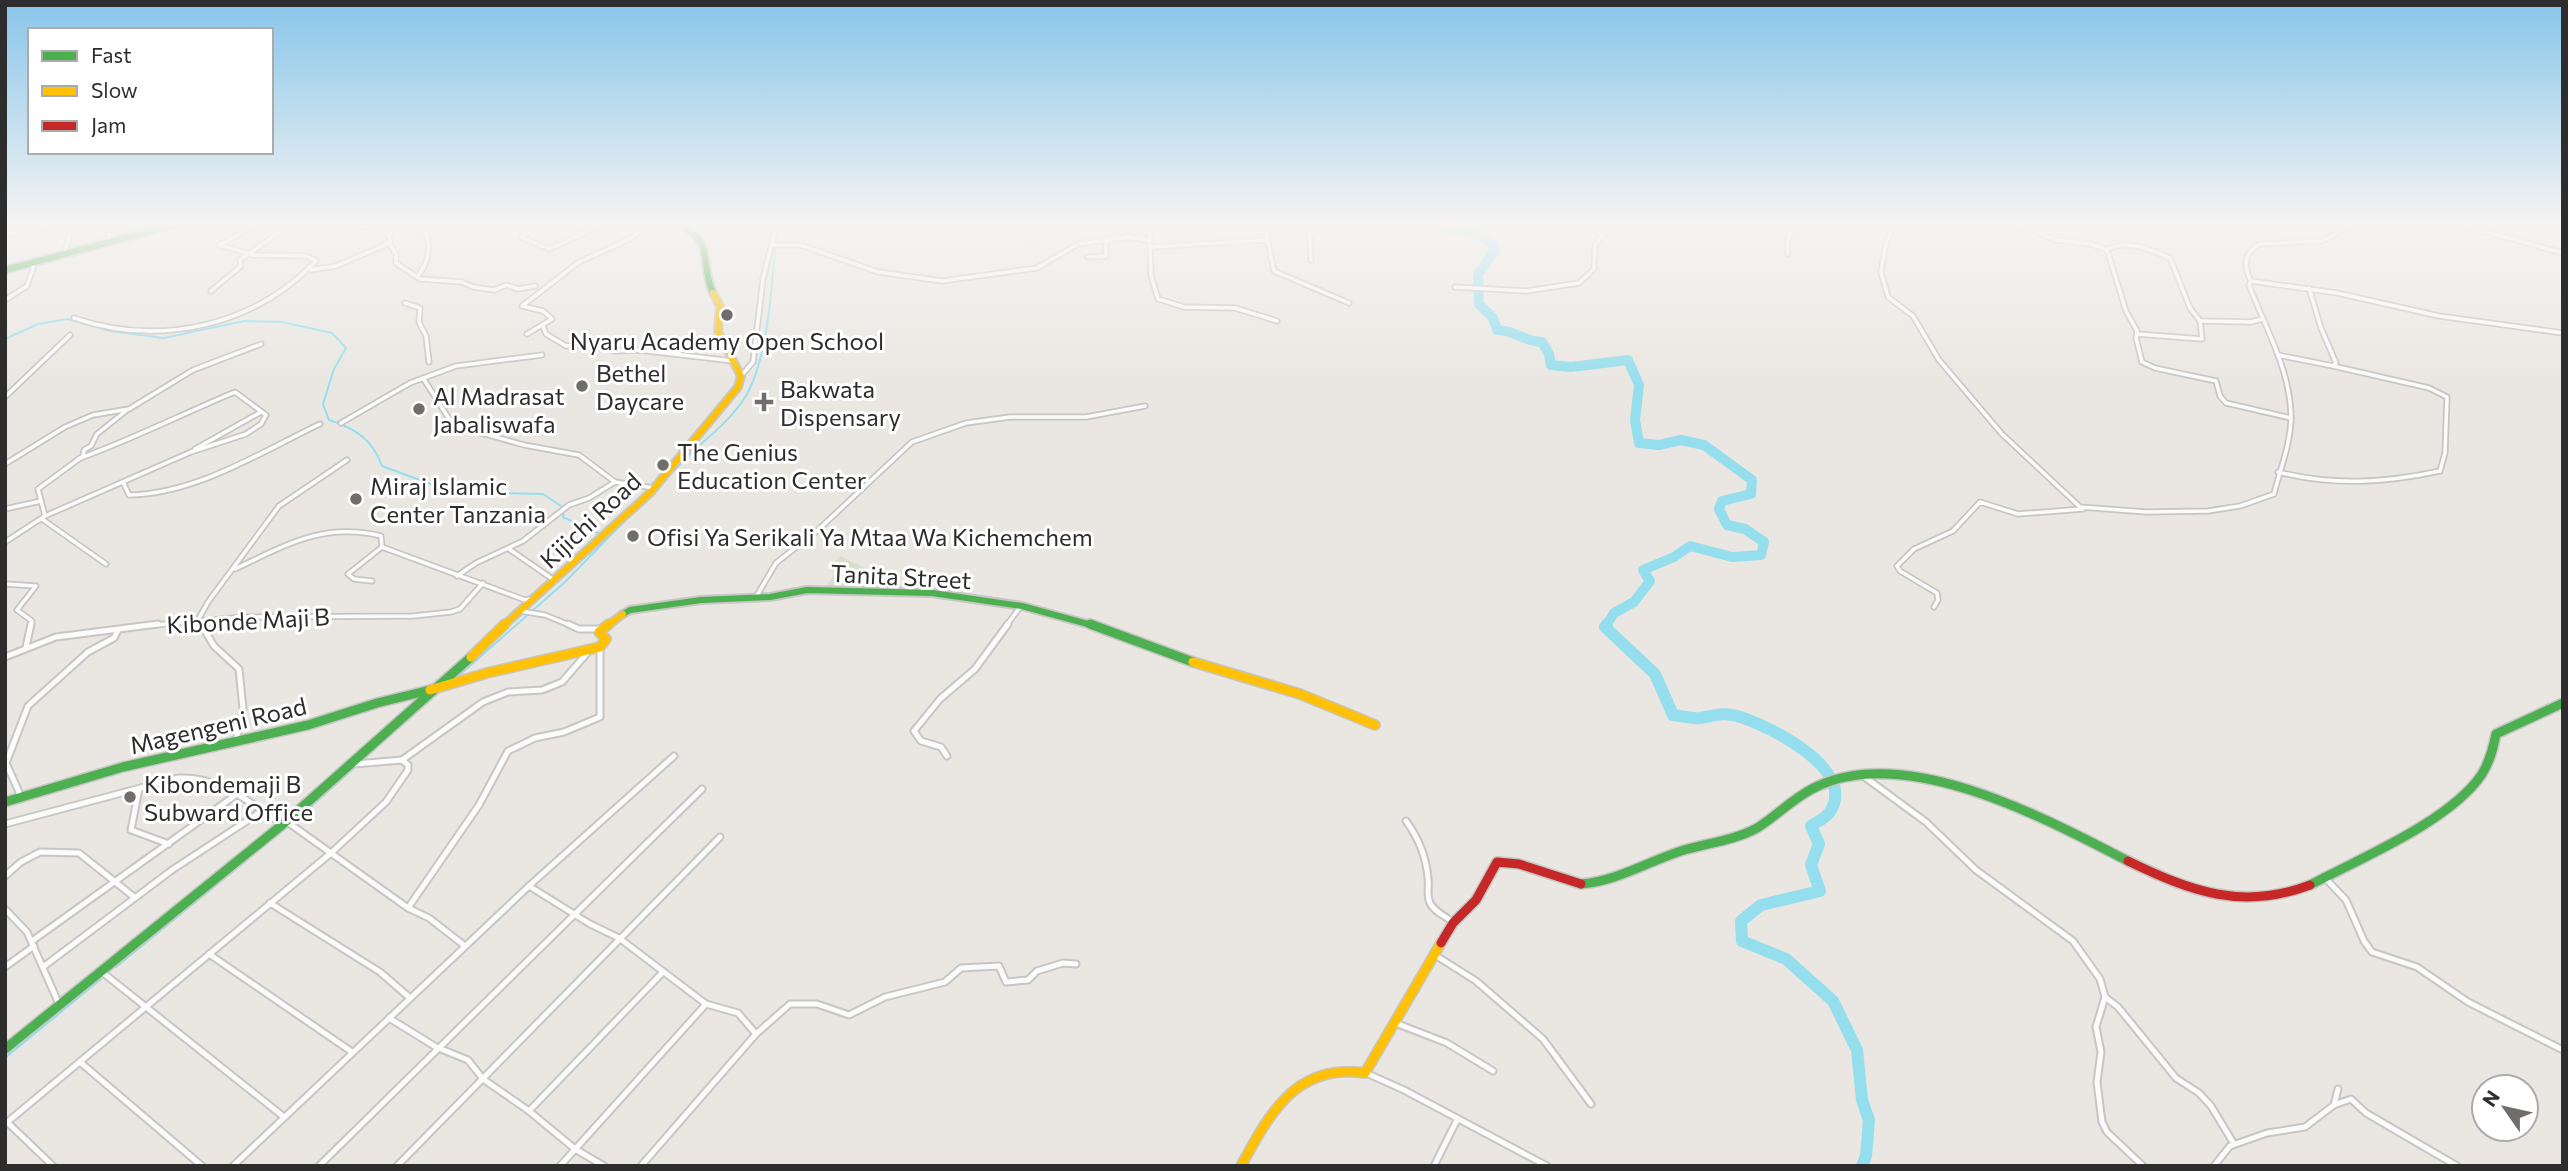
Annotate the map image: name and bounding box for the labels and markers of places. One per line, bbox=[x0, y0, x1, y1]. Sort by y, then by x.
marker: Nyaru Academy Open School bbox=[719, 307, 735, 323]
place label: Nyaru Academy Open School bbox=[570, 326, 884, 355]
place label: Bethel Daycare bbox=[596, 358, 684, 415]
place label: Bakwata Dispensary bbox=[780, 374, 901, 431]
marker: Bethel Daycare bbox=[574, 378, 590, 394]
place label: Al Madrasat Jabaliswafa bbox=[433, 381, 565, 438]
marker: Bakwata Dispensary bbox=[754, 392, 774, 412]
marker: Al Madrasat Jabaliswafa bbox=[411, 401, 427, 417]
place label: The Genius Education Center bbox=[677, 437, 867, 494]
marker: The Genius Education Center bbox=[655, 457, 671, 473]
place label: Miraj Islamic Center Tanzania bbox=[370, 471, 546, 528]
marker: Miraj Islamic Center Tanzania bbox=[348, 491, 364, 507]
place label: Ofisi Ya Serikali Ya Mtaa Wa Kichemchem bbox=[647, 522, 1093, 551]
marker: Ofisi Ya Serikali Ya Mtaa Wa Kichemchem bbox=[625, 528, 641, 544]
place label: Kibondemaji B Subward Office bbox=[144, 769, 313, 826]
marker: Kibondemaji B Subward Office bbox=[122, 789, 138, 805]

